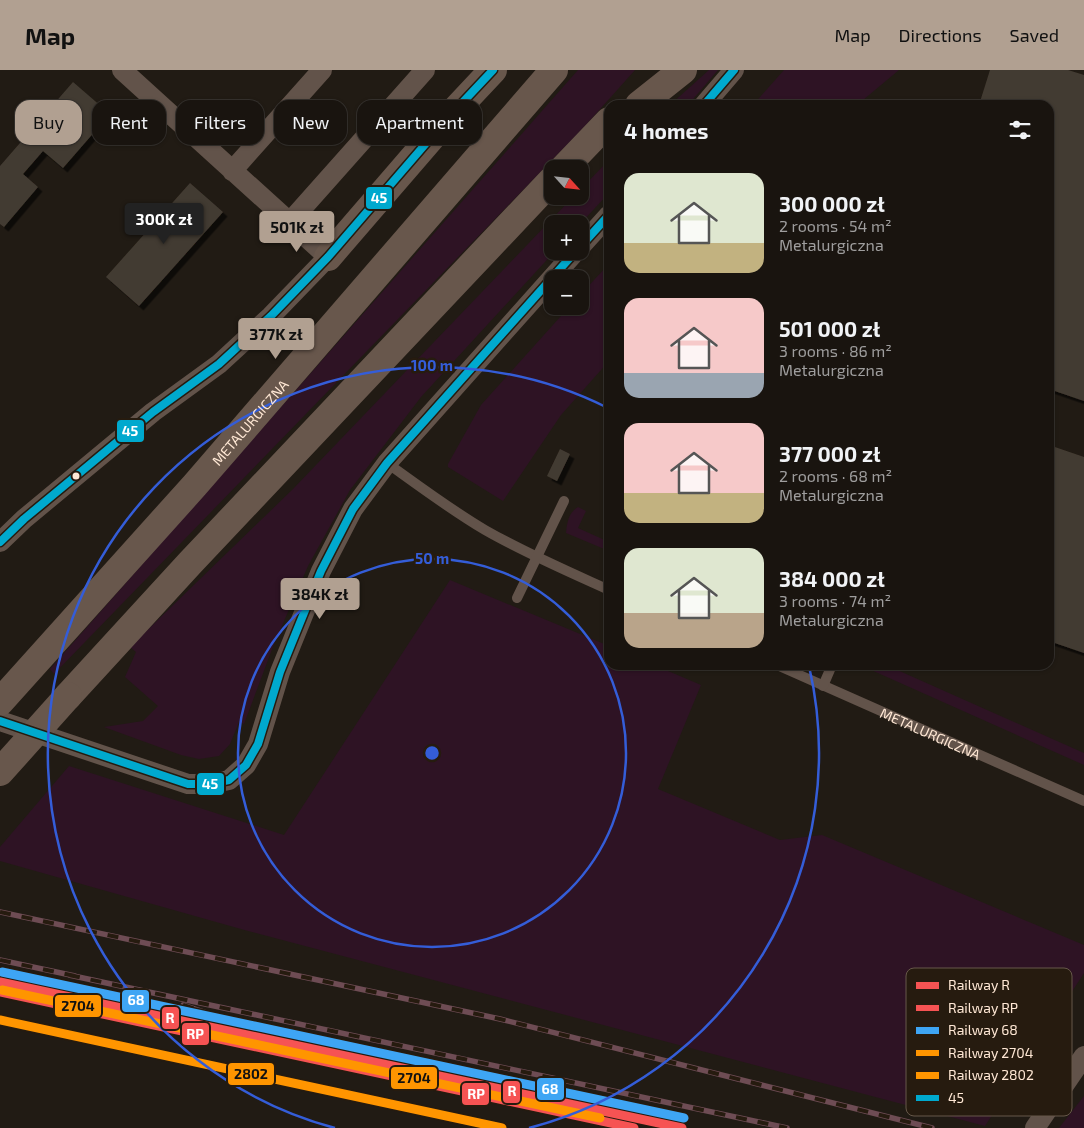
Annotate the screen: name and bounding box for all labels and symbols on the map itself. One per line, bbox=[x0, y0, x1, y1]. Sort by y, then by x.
north arrow bbox=[544, 160, 589, 205]
line badge: 45 bbox=[365, 186, 393, 210]
text: 45 bbox=[371, 189, 388, 206]
pin: 300K zł bbox=[118, 202, 210, 245]
pin: 501K zł bbox=[251, 210, 343, 253]
pin: 377K zł bbox=[230, 318, 322, 360]
text: 100 m bbox=[411, 356, 453, 374]
street label: METALURGICZNA bbox=[208, 375, 291, 468]
line badge: 45 bbox=[116, 419, 145, 443]
text: 45 bbox=[122, 422, 139, 439]
unlabelled marker bbox=[71, 471, 81, 481]
text: 50 m bbox=[415, 549, 449, 567]
pin: 384K zł bbox=[274, 578, 366, 620]
street label: METALURGICZNA bbox=[878, 703, 984, 763]
centre of rings bbox=[423, 744, 441, 762]
line badge: 45 bbox=[196, 772, 225, 796]
text: 45 bbox=[202, 775, 219, 792]
legend bbox=[906, 968, 1072, 1116]
text: Railway R bbox=[948, 976, 1010, 993]
line badge: 68 bbox=[121, 989, 150, 1013]
text: 68 bbox=[128, 991, 144, 1008]
line badge: 2704 bbox=[54, 994, 102, 1018]
text: 2704 bbox=[61, 997, 95, 1014]
text: Railway RP bbox=[948, 999, 1018, 1016]
line badge: R bbox=[161, 1006, 180, 1030]
text: R bbox=[165, 1009, 175, 1026]
text: Railway 68 bbox=[948, 1021, 1018, 1038]
line badge: RP bbox=[181, 1022, 210, 1046]
text: RP bbox=[186, 1025, 204, 1042]
text: Railway 2704 bbox=[948, 1044, 1033, 1061]
line badge: 2802 bbox=[227, 1062, 275, 1086]
text: 2802 bbox=[234, 1065, 268, 1082]
line badge: 2704 bbox=[390, 1066, 438, 1090]
text: Railway 2802 bbox=[948, 1066, 1034, 1083]
text: 2704 bbox=[397, 1069, 431, 1086]
line badge: 68 bbox=[536, 1077, 565, 1101]
line badge: R bbox=[502, 1080, 521, 1104]
text: 68 bbox=[542, 1080, 558, 1097]
line badge: RP bbox=[461, 1082, 490, 1106]
text: R bbox=[507, 1082, 517, 1099]
text: RP bbox=[467, 1085, 485, 1102]
text: 45 bbox=[948, 1089, 964, 1106]

